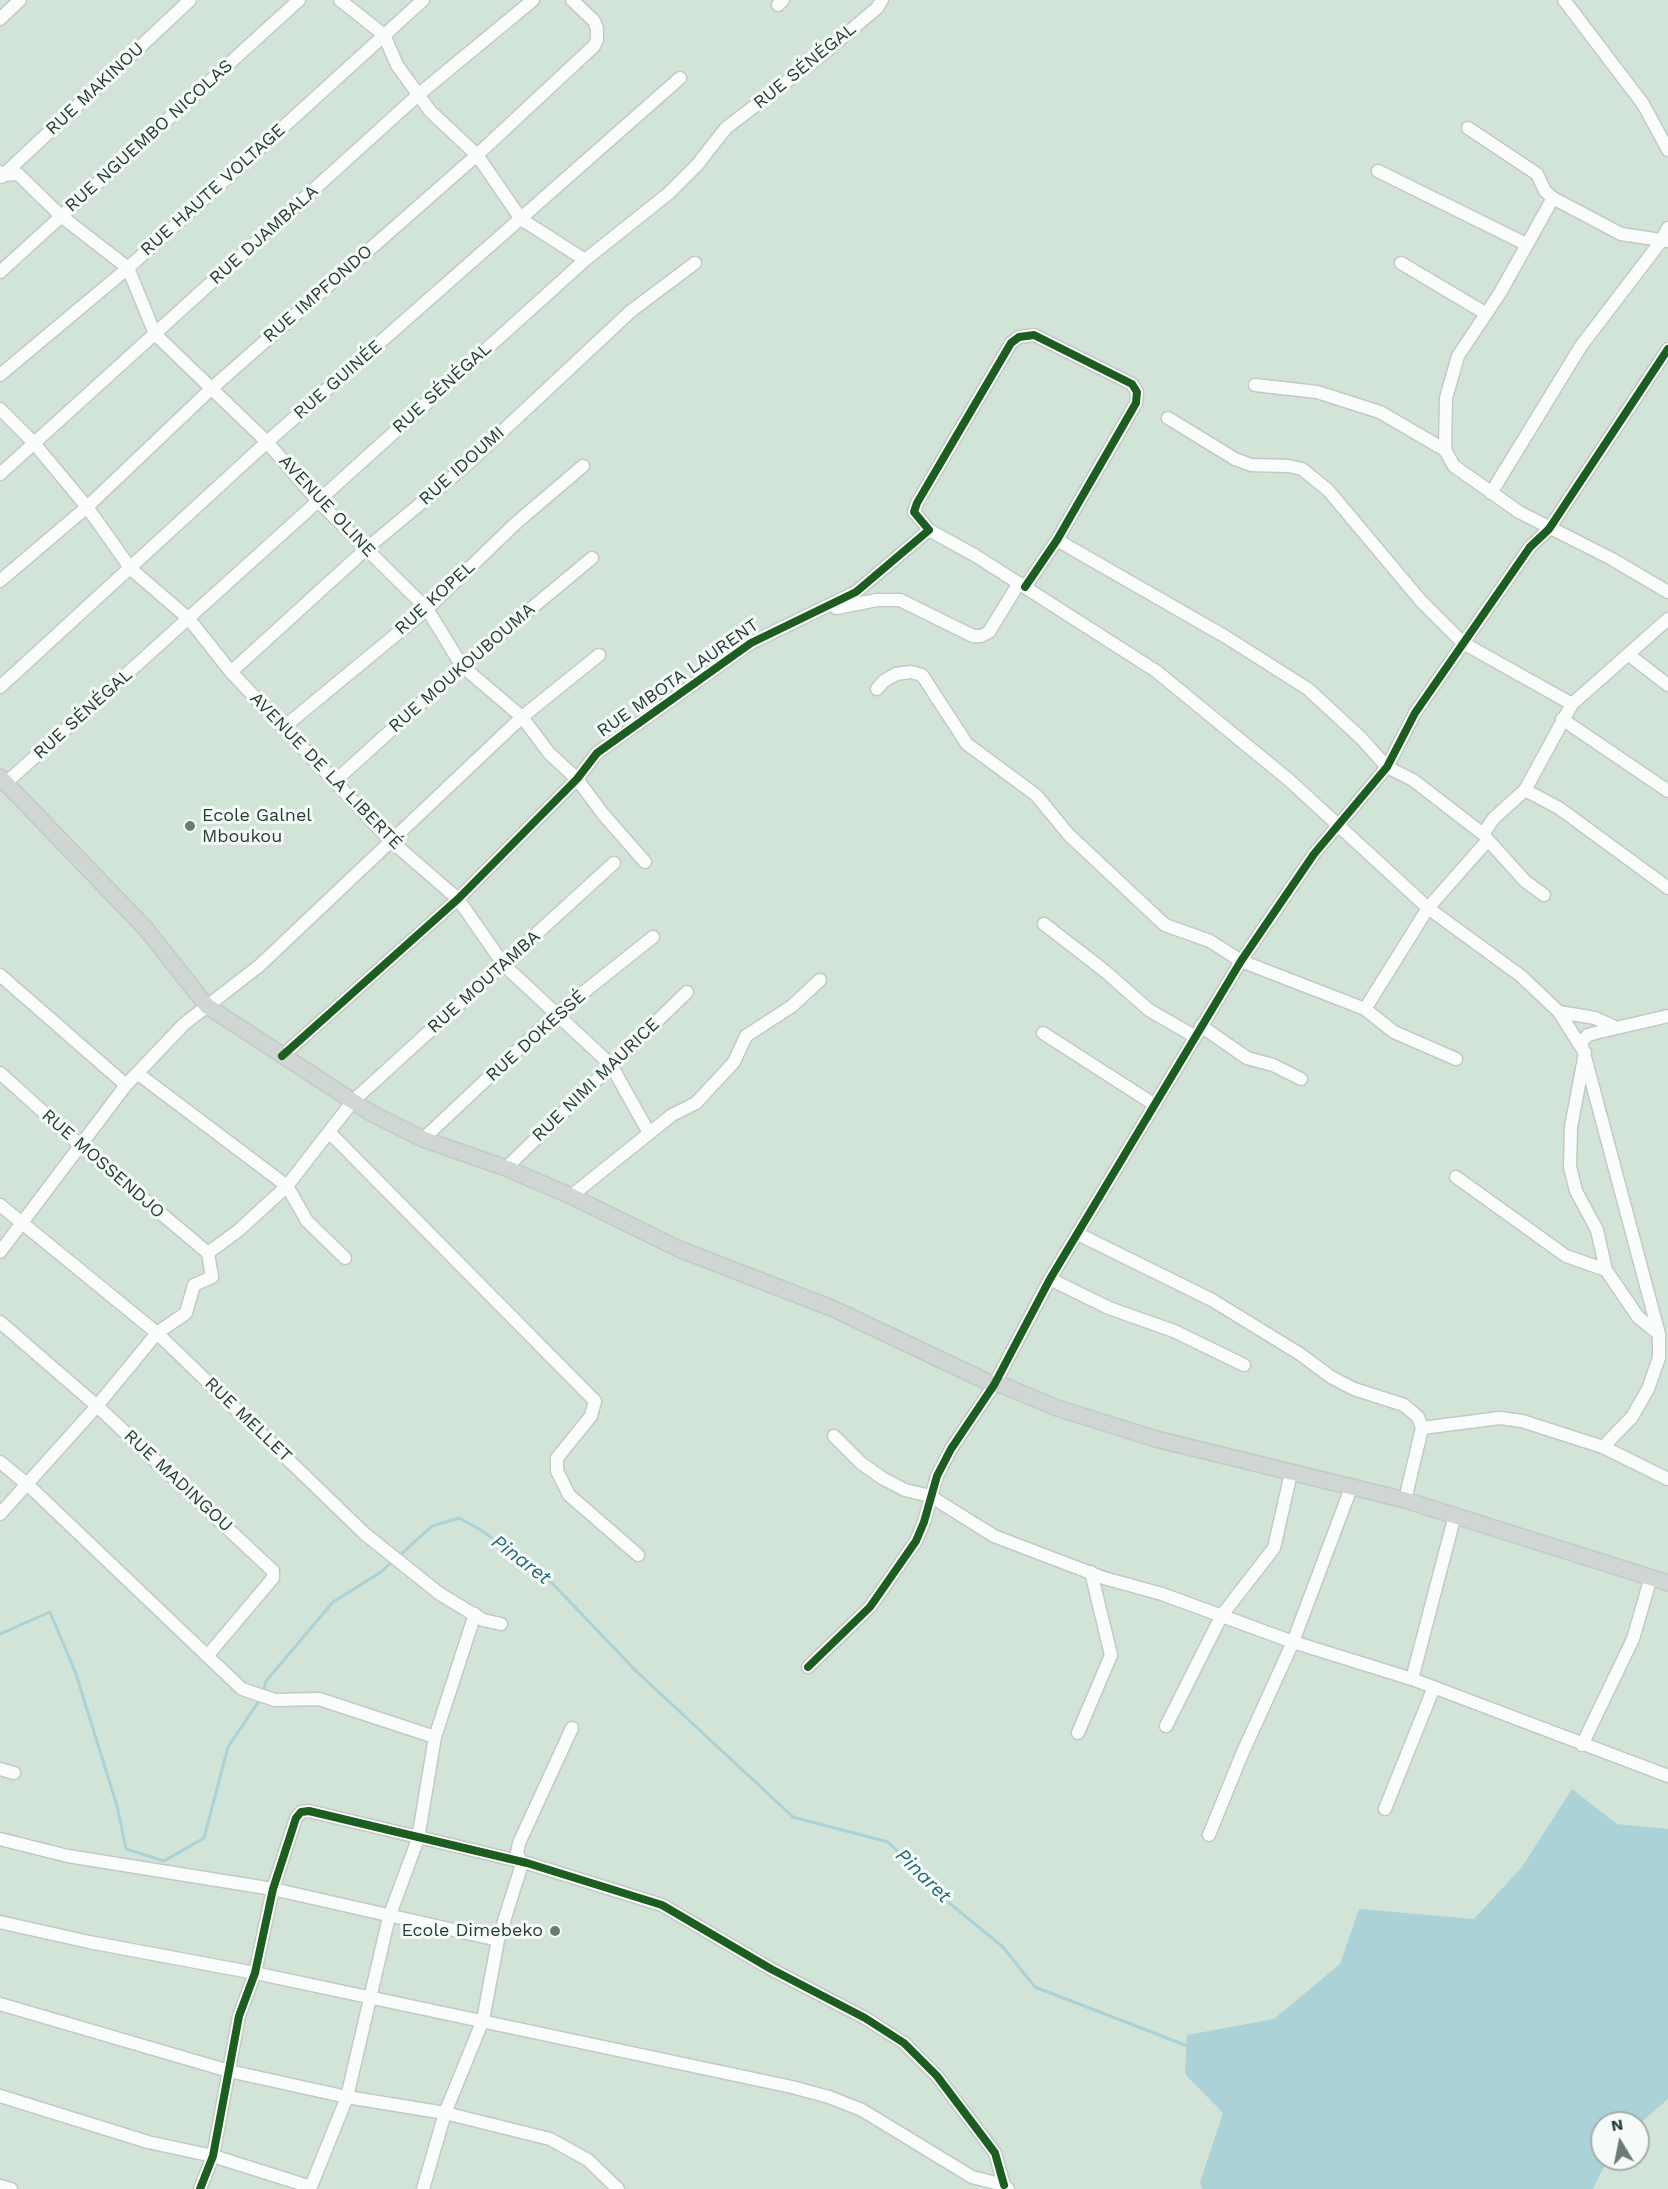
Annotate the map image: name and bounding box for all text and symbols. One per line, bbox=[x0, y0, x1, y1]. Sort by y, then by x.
street label: RUE SÉNÉGAL bbox=[749, 18, 861, 114]
street label: RUE MAKINOU bbox=[42, 38, 148, 140]
street label: RUE NGUEMBO NICOLAS bbox=[61, 55, 237, 217]
street label: RUE HAUTE VOLTAGE bbox=[136, 119, 290, 261]
street label: RUE DJAMBALA bbox=[205, 181, 323, 289]
street label: RUE IMPFONDO bbox=[259, 241, 377, 347]
street label: RUE GUINÉE bbox=[290, 336, 386, 424]
street label: RUE SÉNÉGAL bbox=[388, 338, 496, 438]
street label: RUE IDOUMI bbox=[415, 422, 509, 510]
street label: AVENUE OLINE bbox=[274, 450, 380, 562]
street label: RUE KOPEL bbox=[391, 556, 479, 640]
street label: RUE MOUKOUBOUMA bbox=[384, 599, 540, 737]
street label: RUE MBOTA LAURENT bbox=[593, 614, 763, 742]
street label: RUE SÉNÉGAL bbox=[29, 664, 137, 764]
street label: AVENUE DE LA LIBERTÉ bbox=[245, 688, 407, 854]
place label: Ecole Galnel Mboukou bbox=[202, 805, 312, 848]
marker: Ecole Galnel Mboukou bbox=[183, 819, 197, 833]
street label: RUE MOUTAMBA bbox=[423, 926, 545, 1038]
street label: RUE DOKESSÉ bbox=[482, 986, 590, 1086]
street label: RUE NIMI MAURICE bbox=[528, 1014, 664, 1146]
street label: RUE MOSSENDJO bbox=[37, 1105, 169, 1223]
street label: RUE MELLET bbox=[200, 1373, 296, 1467]
street label: RUE MADINGOU bbox=[119, 1425, 237, 1537]
water label: Pinaret bbox=[487, 1530, 555, 1590]
water label: Pinaret bbox=[890, 1844, 956, 1908]
place label: Ecole Dimebeko bbox=[401, 1920, 543, 1942]
marker: Ecole Dimebeko bbox=[548, 1924, 562, 1938]
north arrow bbox=[1590, 2111, 1650, 2171]
text: N bbox=[1610, 2114, 1625, 2135]

